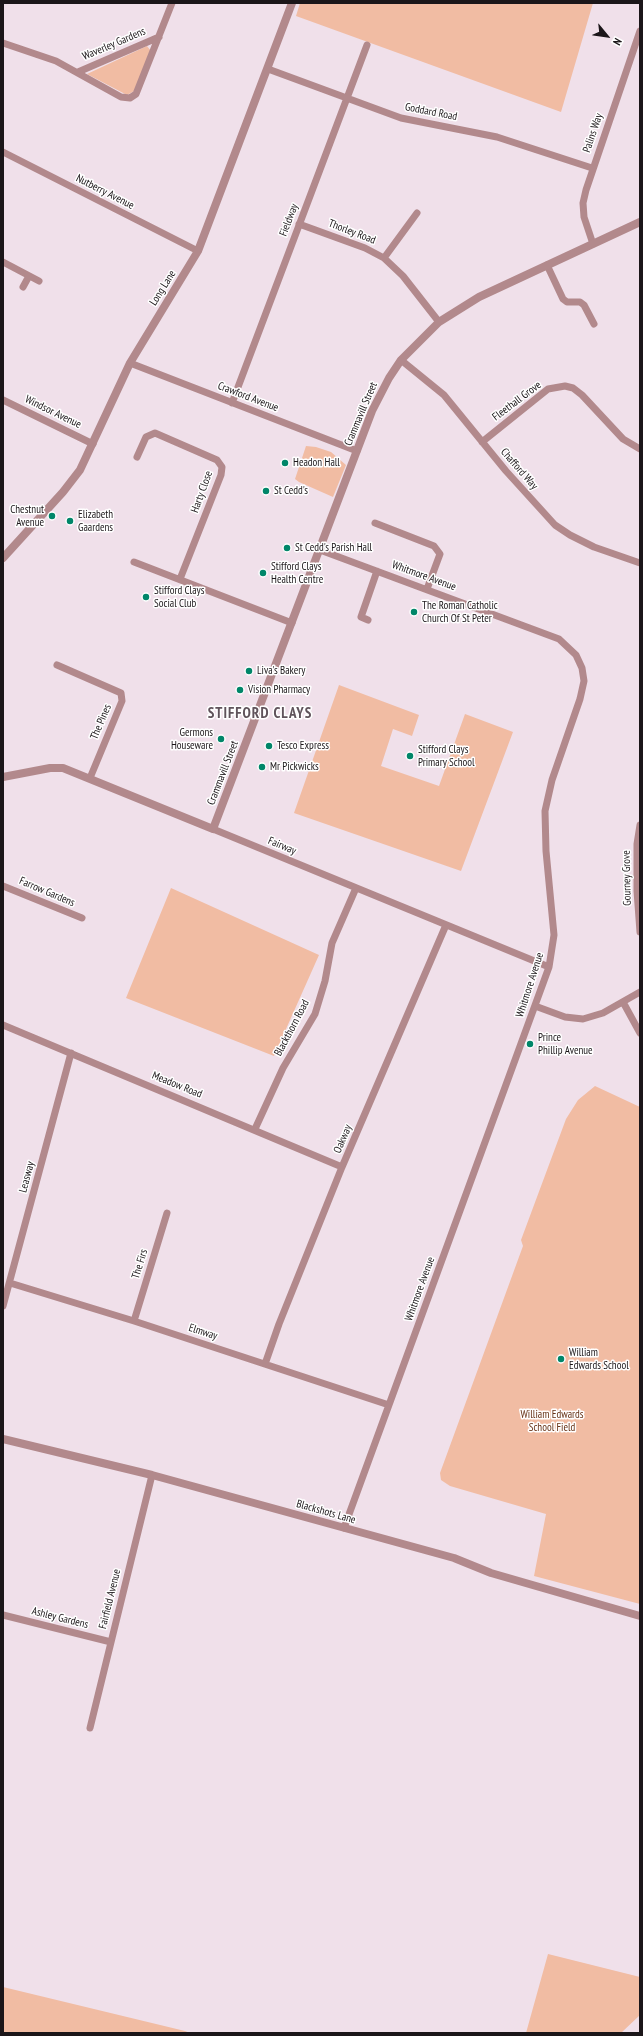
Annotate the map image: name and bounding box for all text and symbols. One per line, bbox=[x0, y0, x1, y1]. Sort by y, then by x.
north arrow bbox=[587, 16, 627, 56]
street label: Waverley Gardens bbox=[80, 25, 148, 63]
text: N bbox=[610, 36, 625, 48]
street label: Goddard Road bbox=[404, 100, 458, 124]
street label: Palins Way bbox=[580, 112, 606, 154]
street label: Nutberry Avenue bbox=[74, 172, 136, 212]
street label: Fieldway bbox=[277, 202, 301, 238]
street label: Thorley Road bbox=[326, 217, 378, 247]
street label: Long Lane bbox=[147, 268, 179, 308]
street label: Fleethall Grove bbox=[490, 378, 544, 424]
street label: Crawford Avenue bbox=[216, 379, 280, 415]
street label: Crammavill Street bbox=[342, 380, 380, 448]
street label: Windsor Avenue bbox=[23, 393, 83, 431]
street label: Chafford Way bbox=[498, 446, 540, 492]
place label: Headon Hall bbox=[293, 456, 340, 470]
marker: Headon Hall bbox=[280, 458, 290, 468]
street label: Harty Close bbox=[188, 469, 216, 515]
place label: St Cedd's bbox=[274, 484, 308, 498]
marker: St Cedd's bbox=[261, 486, 271, 496]
place label: Chestnut Avenue bbox=[10, 503, 44, 529]
place label: Elizabeth Gaardens bbox=[78, 508, 113, 534]
marker: Chestnut Avenue bbox=[47, 511, 57, 521]
marker: Elizabeth Gaardens bbox=[65, 516, 75, 526]
place label: St Cedd's Parish Hall bbox=[295, 541, 372, 555]
marker: St Cedd's Parish Hall bbox=[282, 543, 292, 553]
street label: Whitmore Avenue bbox=[390, 558, 458, 594]
place label: Stifford Clays Health Centre bbox=[271, 560, 323, 586]
marker: Stifford Clays Health Centre bbox=[258, 568, 268, 578]
place label: Stifford Clays Social Club bbox=[154, 584, 204, 610]
marker: Stifford Clays Social Club bbox=[141, 592, 151, 602]
place label: The Roman Catholic Church Of St Peter bbox=[422, 599, 498, 625]
marker: The Roman Catholic Church Of St Peter bbox=[409, 607, 419, 617]
place label: Liva's Bakery bbox=[257, 664, 305, 678]
marker: Liva's Bakery bbox=[244, 666, 254, 676]
place label: Vision Pharmacy bbox=[248, 683, 310, 697]
marker: Vision Pharmacy bbox=[235, 685, 245, 695]
street label: The Pines bbox=[88, 702, 114, 742]
district label: STIFFORD CLAYS bbox=[208, 705, 312, 723]
place label: Germons Houseware bbox=[171, 726, 213, 752]
marker: Germons Houseware bbox=[216, 734, 226, 744]
street label: Crammavill Street bbox=[205, 739, 241, 807]
place label: Tesco Express bbox=[277, 739, 329, 753]
marker: Tesco Express bbox=[264, 741, 274, 751]
place label: Stifford Clays Primary School bbox=[418, 743, 475, 769]
marker: Stifford Clays Primary School bbox=[405, 751, 415, 761]
place label: Mr Pickwicks bbox=[270, 760, 319, 774]
marker: Mr Pickwicks bbox=[257, 762, 267, 772]
street label: Fairway bbox=[266, 834, 298, 858]
street label: Gourney Grove bbox=[620, 850, 634, 906]
street label: Farrow Gardens bbox=[17, 874, 77, 910]
street label: Whitmore Avenue bbox=[513, 951, 547, 1019]
street label: Blackthorn Road bbox=[272, 998, 312, 1058]
place label: Prince Phillip Avenue bbox=[538, 1031, 593, 1057]
marker: Prince Phillip Avenue bbox=[525, 1039, 535, 1049]
street label: Meadow Road bbox=[150, 1069, 204, 1101]
street label: Oakway bbox=[331, 1123, 355, 1155]
street label: Leasway bbox=[17, 1160, 37, 1194]
street label: The Firs bbox=[129, 1248, 151, 1280]
street label: Whitmore Avenue bbox=[402, 1255, 438, 1323]
street label: Elmway bbox=[187, 1321, 219, 1343]
place label: William Edwards School bbox=[569, 1346, 629, 1372]
marker: William Edwards School bbox=[556, 1354, 566, 1364]
park label: William Edwards School Field bbox=[520, 1408, 584, 1434]
street label: Blackshots Lane bbox=[295, 1497, 357, 1527]
street label: Fairfield Avenue bbox=[96, 1568, 124, 1630]
street label: Ashley Gardens bbox=[30, 1605, 90, 1631]

